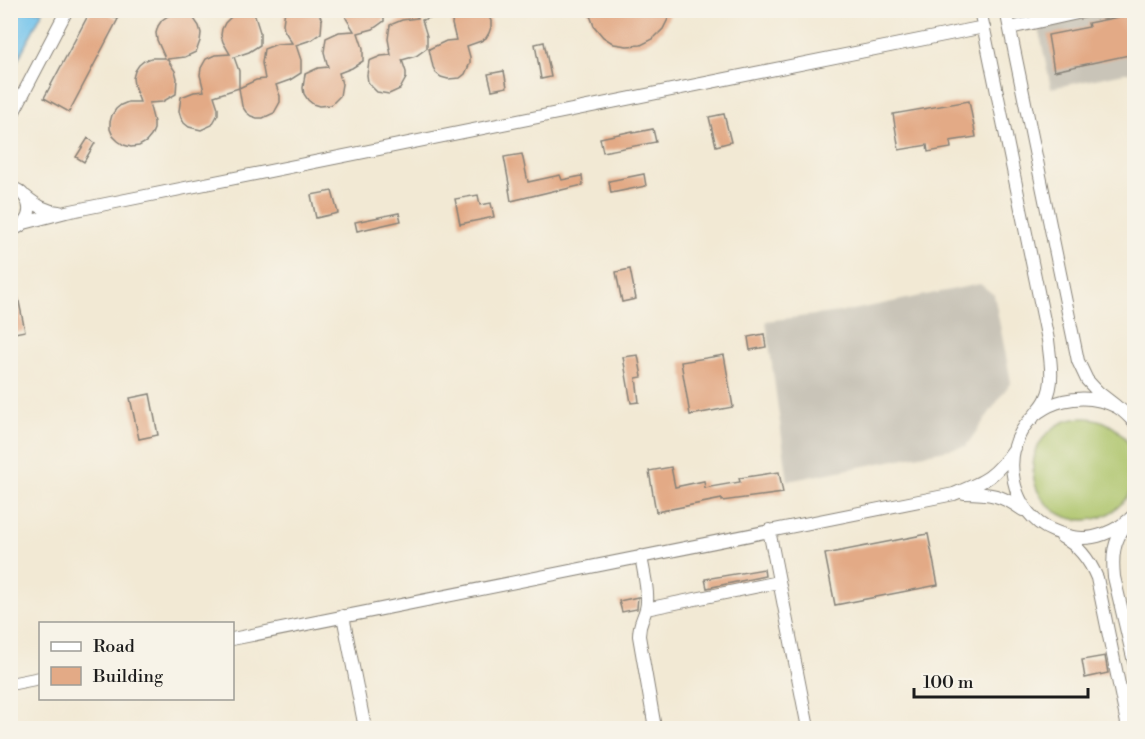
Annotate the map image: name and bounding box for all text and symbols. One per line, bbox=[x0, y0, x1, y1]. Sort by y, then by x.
legend bbox=[39, 622, 234, 700]
text: Road bbox=[93, 635, 136, 658]
scale bar bbox=[914, 661, 1088, 699]
text: Building bbox=[92, 665, 164, 688]
text: 100 m bbox=[923, 671, 974, 694]

